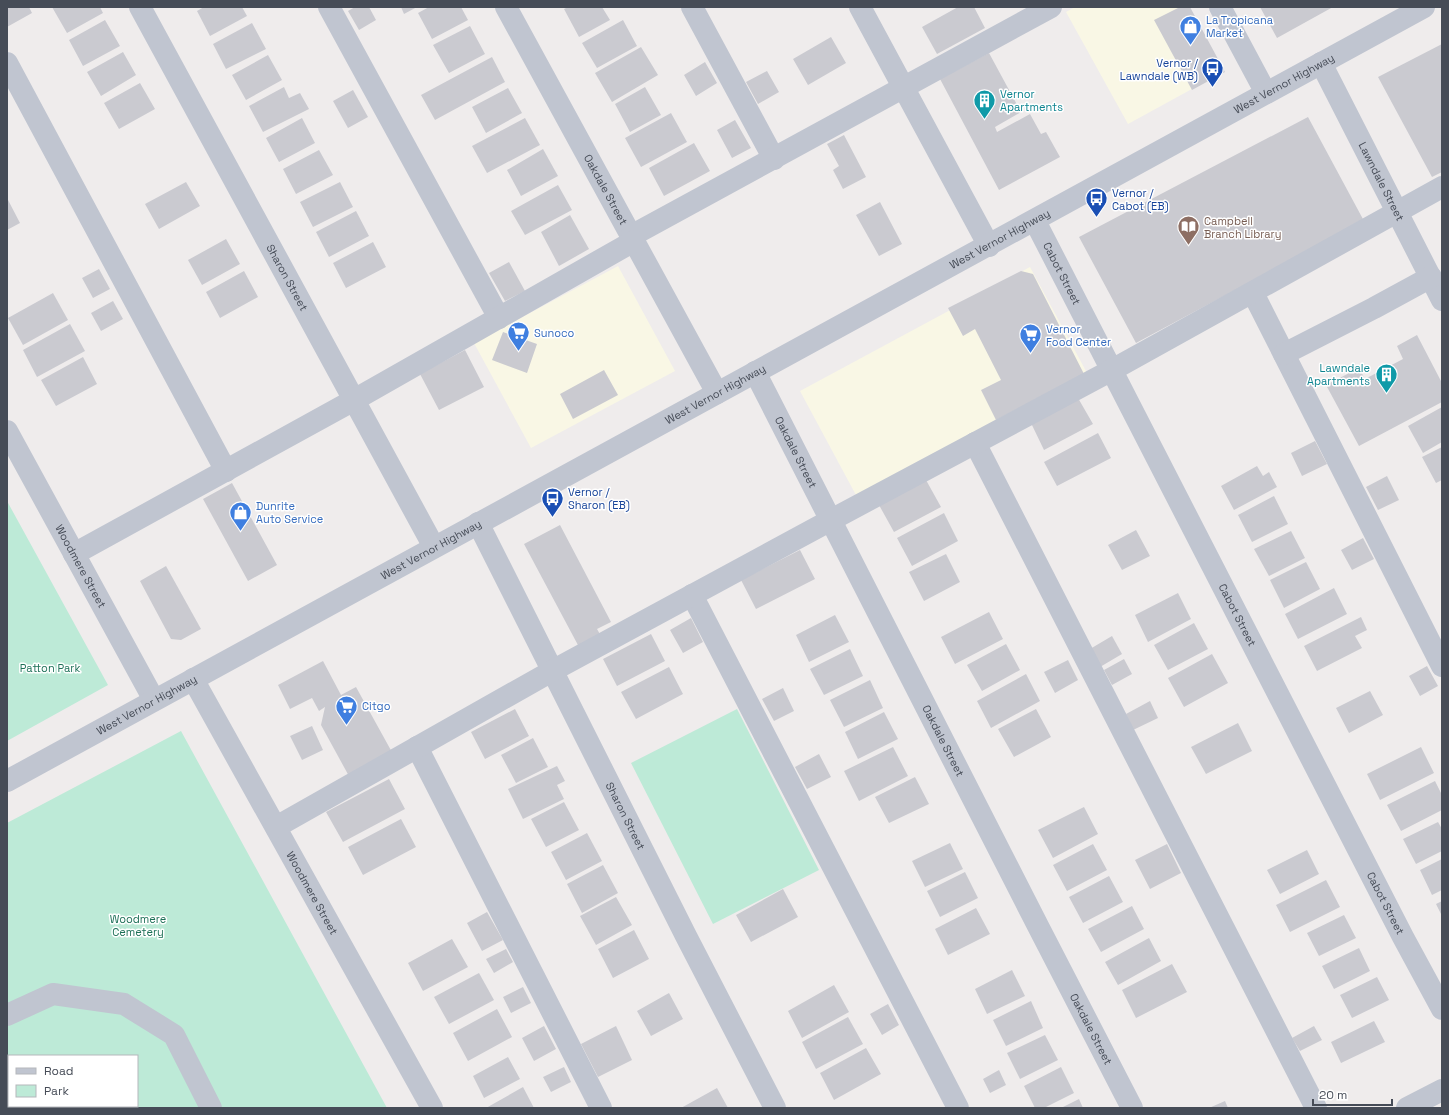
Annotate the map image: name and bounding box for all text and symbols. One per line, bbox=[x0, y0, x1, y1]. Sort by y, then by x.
shop icon: La Tropicana Market bbox=[1177, 13, 1203, 46]
place label: La Tropicana Market bbox=[1206, 13, 1274, 40]
street label: West Vernor Highway bbox=[1231, 50, 1337, 117]
place label: Vernor / Lawndale (WB) bbox=[1120, 56, 1199, 83]
bus stop icon: Vernor / Lawndale (WB) bbox=[1200, 56, 1226, 89]
building icon: Vernor Apartments bbox=[971, 87, 997, 120]
place label: Vernor Apartments bbox=[1000, 87, 1063, 114]
street label: Lawndale Street bbox=[1355, 140, 1407, 223]
street label: Oakdale Street bbox=[581, 152, 631, 227]
bus stop icon: Vernor / Cabot (EB) bbox=[1084, 186, 1110, 219]
place label: Vernor / Cabot (EB) bbox=[1112, 186, 1169, 213]
street label: West Vernor Highway bbox=[947, 206, 1052, 272]
library icon: Campbell Branch Library bbox=[1176, 214, 1202, 247]
place label: Campbell Branch Library bbox=[1204, 214, 1281, 241]
street label: Cabot Street bbox=[1040, 240, 1084, 307]
street label: Sharon Street bbox=[263, 242, 311, 313]
supermarket icon: Sunoco bbox=[505, 320, 531, 353]
supermarket icon: Vernor Food Center bbox=[1018, 322, 1044, 355]
place label: Vernor Food Center bbox=[1046, 322, 1111, 349]
place label: Sunoco bbox=[534, 326, 575, 340]
street label: West Vernor Highway bbox=[663, 361, 768, 427]
place label: Lawndale Apartments bbox=[1307, 361, 1370, 388]
building icon: Lawndale Apartments bbox=[1373, 361, 1399, 394]
street label: Oakdale Street bbox=[772, 414, 820, 490]
bus stop icon: Vernor / Sharon (EB) bbox=[539, 485, 565, 518]
place label: Vernor / Sharon (EB) bbox=[568, 485, 630, 512]
shop icon: Dunrite Auto Service bbox=[227, 499, 253, 532]
place label: Dunrite Auto Service bbox=[256, 499, 323, 526]
street label: West Vernor Highway bbox=[378, 516, 484, 583]
street label: Woodmere Street bbox=[52, 522, 109, 610]
street label: Cabot Street bbox=[1216, 581, 1259, 649]
park label: Patton Park bbox=[20, 661, 80, 675]
street label: West Vernor Highway bbox=[94, 672, 199, 738]
supermarket icon: Citgo bbox=[334, 693, 360, 726]
place label: Citgo bbox=[362, 699, 391, 713]
street label: Oakdale Street bbox=[919, 703, 967, 779]
street label: Sharon Street bbox=[603, 780, 648, 852]
street label: Woodmere Street bbox=[283, 849, 341, 937]
street label: Cabot Street bbox=[1364, 869, 1408, 937]
park label: Woodmere Cemetery bbox=[110, 912, 166, 939]
street label: Oakdale Street bbox=[1067, 991, 1115, 1067]
legend bbox=[8, 1055, 138, 1107]
text: Road bbox=[44, 1063, 73, 1079]
scale bar bbox=[1313, 1081, 1392, 1107]
text: Park bbox=[44, 1083, 69, 1099]
text: 20 m bbox=[1319, 1087, 1347, 1103]

